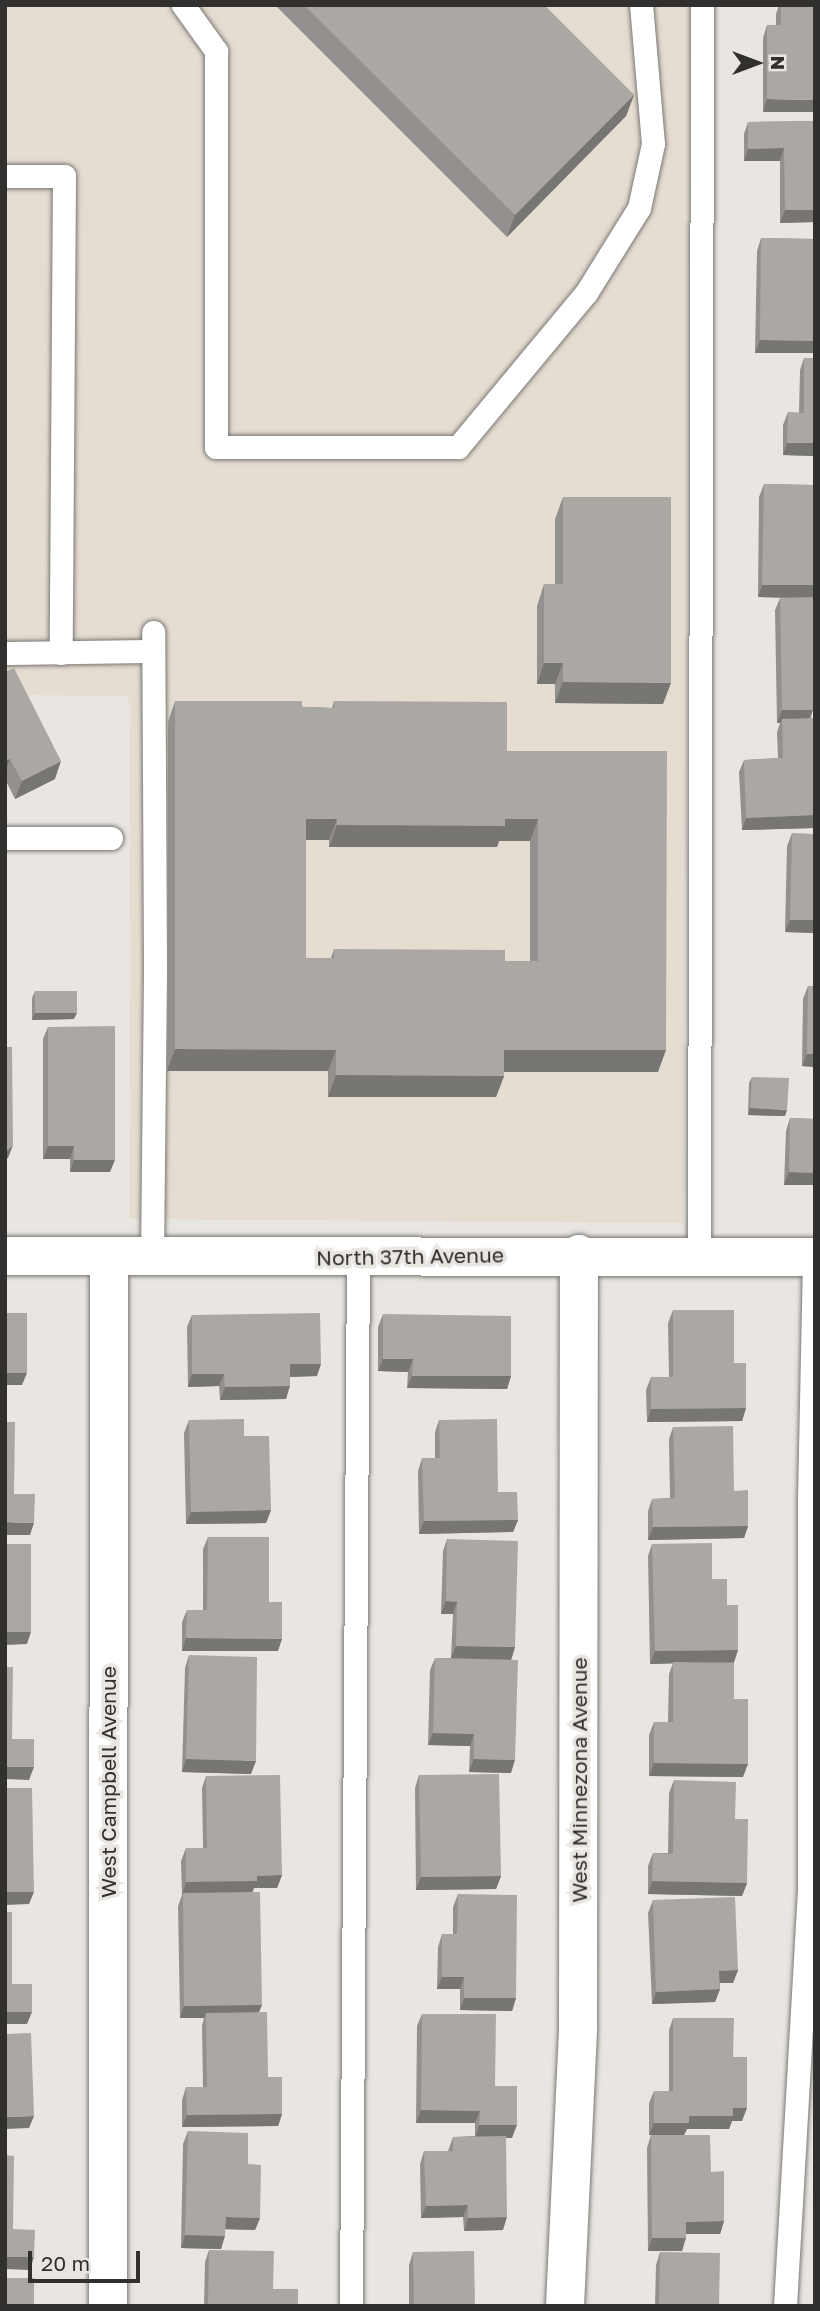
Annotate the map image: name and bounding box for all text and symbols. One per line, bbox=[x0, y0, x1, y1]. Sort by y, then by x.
north arrow bbox=[722, 28, 792, 98]
text: N bbox=[767, 56, 790, 70]
street label: North 37th Avenue bbox=[316, 1242, 504, 1270]
street label: West Minnezona Avenue bbox=[566, 1657, 592, 1903]
street label: West Campbell Avenue bbox=[95, 1666, 121, 1898]
scale bar bbox=[32, 2238, 144, 2282]
text: 20 m bbox=[41, 2250, 90, 2276]

